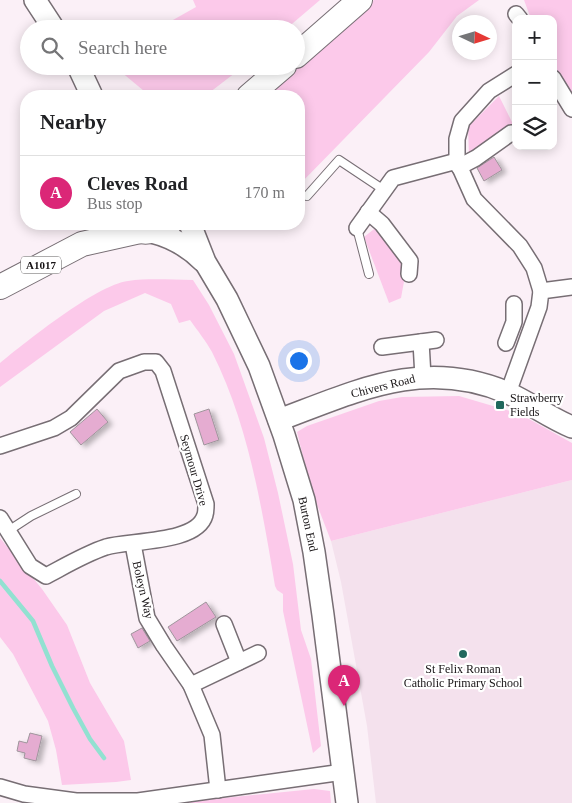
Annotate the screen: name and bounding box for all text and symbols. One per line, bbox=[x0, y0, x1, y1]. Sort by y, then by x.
north arrow bbox=[452, 15, 497, 60]
map controls bbox=[512, 15, 557, 150]
button: + bbox=[512, 15, 557, 60]
search box bbox=[20, 20, 305, 75]
icon: search bbox=[38, 34, 66, 62]
text: Search here bbox=[78, 37, 167, 58]
button: − bbox=[512, 60, 557, 105]
button: layers bbox=[512, 105, 557, 150]
text: Nearby bbox=[40, 110, 107, 134]
text: Cleves Road bbox=[87, 173, 188, 194]
text: A bbox=[50, 184, 62, 201]
text: 170 m bbox=[245, 184, 285, 201]
text: Bus stop bbox=[87, 195, 143, 212]
road number: A1017 bbox=[21, 256, 61, 274]
your location bbox=[286, 348, 312, 374]
street label: Chivers Road bbox=[349, 371, 417, 401]
place label: Strawberry Fields bbox=[510, 391, 563, 419]
marker: Strawberry Fields bbox=[494, 399, 506, 411]
street label: Seymour Drive bbox=[177, 433, 211, 507]
street label: Burton End bbox=[295, 495, 321, 553]
street label: Boleyn Way bbox=[130, 560, 156, 620]
marker: St Felix Roman Catholic Primary School bbox=[457, 648, 469, 660]
place label: St Felix Roman Catholic Primary School bbox=[404, 662, 523, 690]
pin: A bbox=[328, 665, 360, 706]

